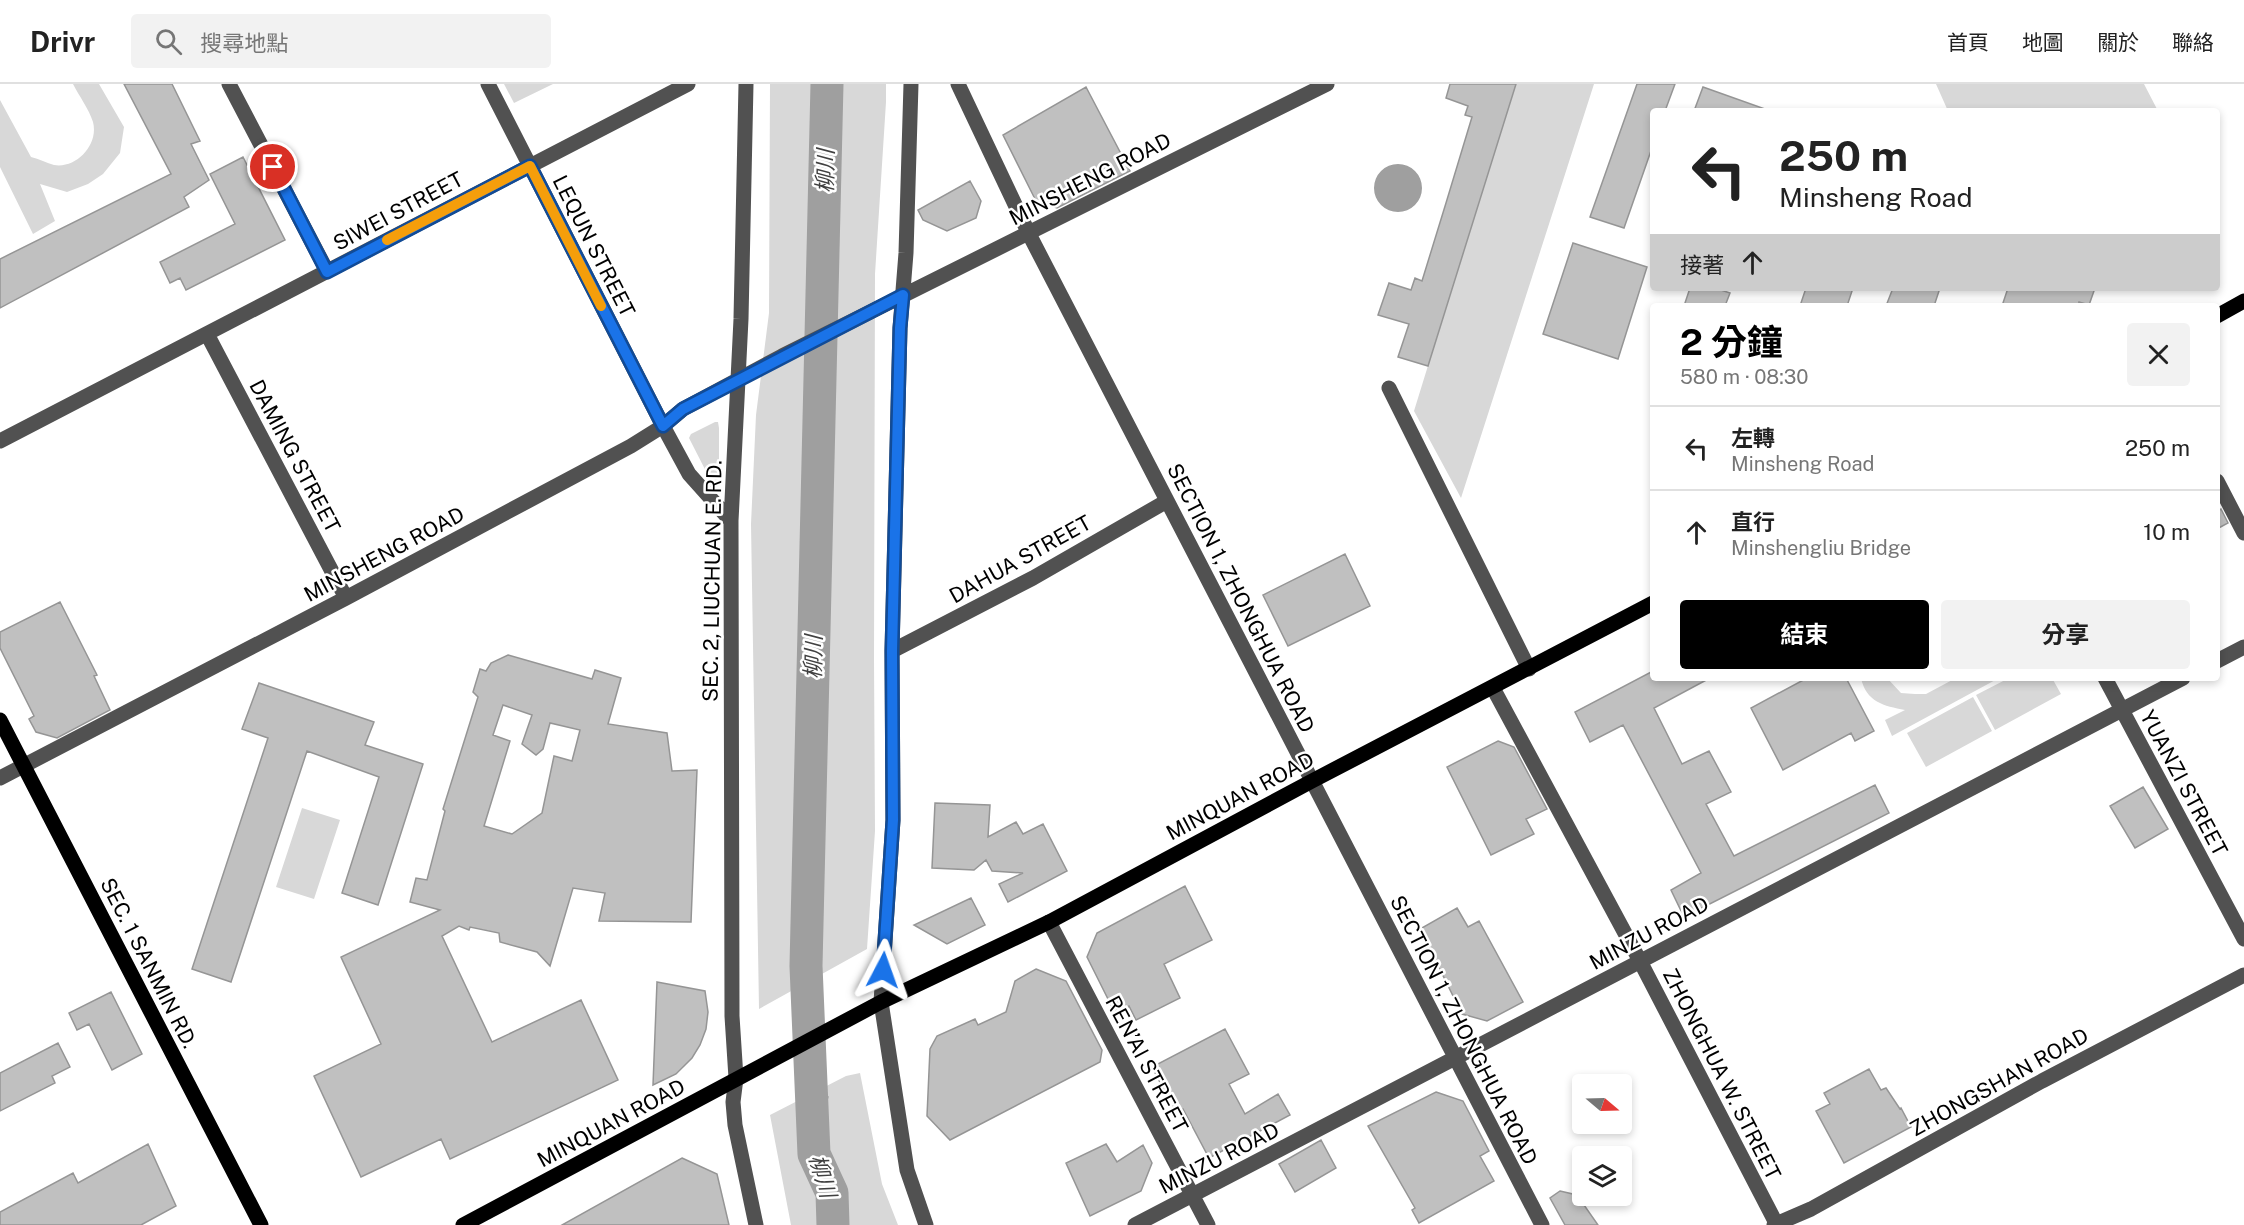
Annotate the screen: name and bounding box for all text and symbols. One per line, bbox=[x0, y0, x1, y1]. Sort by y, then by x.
search box bbox=[131, 14, 551, 68]
text: Drivr bbox=[30, 25, 95, 58]
icon: search bbox=[152, 25, 185, 58]
text: 搜尋地點 bbox=[200, 30, 288, 56]
text: 首頁 bbox=[1947, 30, 1989, 55]
text: 地圖 bbox=[2022, 30, 2064, 55]
text: 關於 bbox=[2097, 30, 2139, 55]
text: 聯絡 bbox=[2172, 30, 2214, 55]
street label: MINSHENG ROAD bbox=[1005, 127, 1175, 231]
text: 250 m bbox=[1779, 131, 1908, 180]
icon: left bbox=[1680, 132, 1758, 210]
pin bbox=[247, 141, 298, 192]
water label: 柳川 bbox=[812, 147, 838, 193]
icon: arrive bbox=[256, 150, 289, 183]
street label: SIWEI STREET bbox=[329, 166, 467, 256]
street label: LEQUN STREET bbox=[548, 171, 640, 321]
text: Minsheng Road bbox=[1779, 181, 1973, 213]
icon: ahead bbox=[1736, 246, 1769, 279]
text: 接著 bbox=[1680, 252, 1724, 278]
text: 2 分鐘 bbox=[1680, 321, 1783, 363]
button: close bbox=[2127, 323, 2190, 386]
text: 580 m · 08:30 bbox=[1680, 365, 1809, 389]
street label: DAMING STREET bbox=[244, 375, 346, 537]
text: 左轉 bbox=[1731, 425, 1775, 451]
icon: left bbox=[1680, 432, 1713, 465]
text: 250 m bbox=[2125, 435, 2190, 461]
text: Minsheng Road bbox=[1731, 452, 1874, 476]
street label: SECTION 1, ZHONGHUA ROAD bbox=[1162, 459, 1320, 737]
street label: SEC. 2, LIUCHUAN E. RD. bbox=[697, 460, 727, 702]
street label: MINSHENG ROAD bbox=[300, 501, 468, 607]
text: 直行 bbox=[1731, 509, 1775, 535]
street label: DAHUA STREET bbox=[945, 510, 1095, 608]
icon: ahead bbox=[1680, 516, 1713, 549]
text: 10 m bbox=[2143, 519, 2190, 545]
text: Minshengliu Bridge bbox=[1731, 536, 1911, 560]
button: 結束 bbox=[1680, 600, 1929, 669]
button: 分享 bbox=[1941, 600, 2190, 669]
water label: 柳川 bbox=[800, 633, 826, 679]
street label: YUANZI STREET bbox=[2135, 706, 2233, 860]
street label: MINQUAN ROAD bbox=[1162, 747, 1318, 845]
street label: SEC. 1 SANMIN RD. bbox=[95, 874, 203, 1052]
street label: SECTION 1, ZHONGHUA ROAD bbox=[1385, 891, 1543, 1169]
street label: MINZU ROAD bbox=[1585, 891, 1713, 975]
position arrow bbox=[851, 938, 915, 1002]
street label: ZHONGHUA W. STREET bbox=[1658, 964, 1786, 1184]
street label: REN’AI STREET bbox=[1100, 991, 1194, 1137]
street label: ZHONGSHAN ROAD bbox=[1905, 1023, 2093, 1141]
street label: MINQUAN ROAD bbox=[533, 1074, 689, 1172]
north arrow bbox=[1572, 1074, 1632, 1134]
map controls bbox=[1572, 1074, 1632, 1206]
street label: MINZU ROAD bbox=[1155, 1117, 1283, 1199]
button: layers bbox=[1572, 1146, 1632, 1206]
water label: 柳川 bbox=[804, 1151, 842, 1203]

